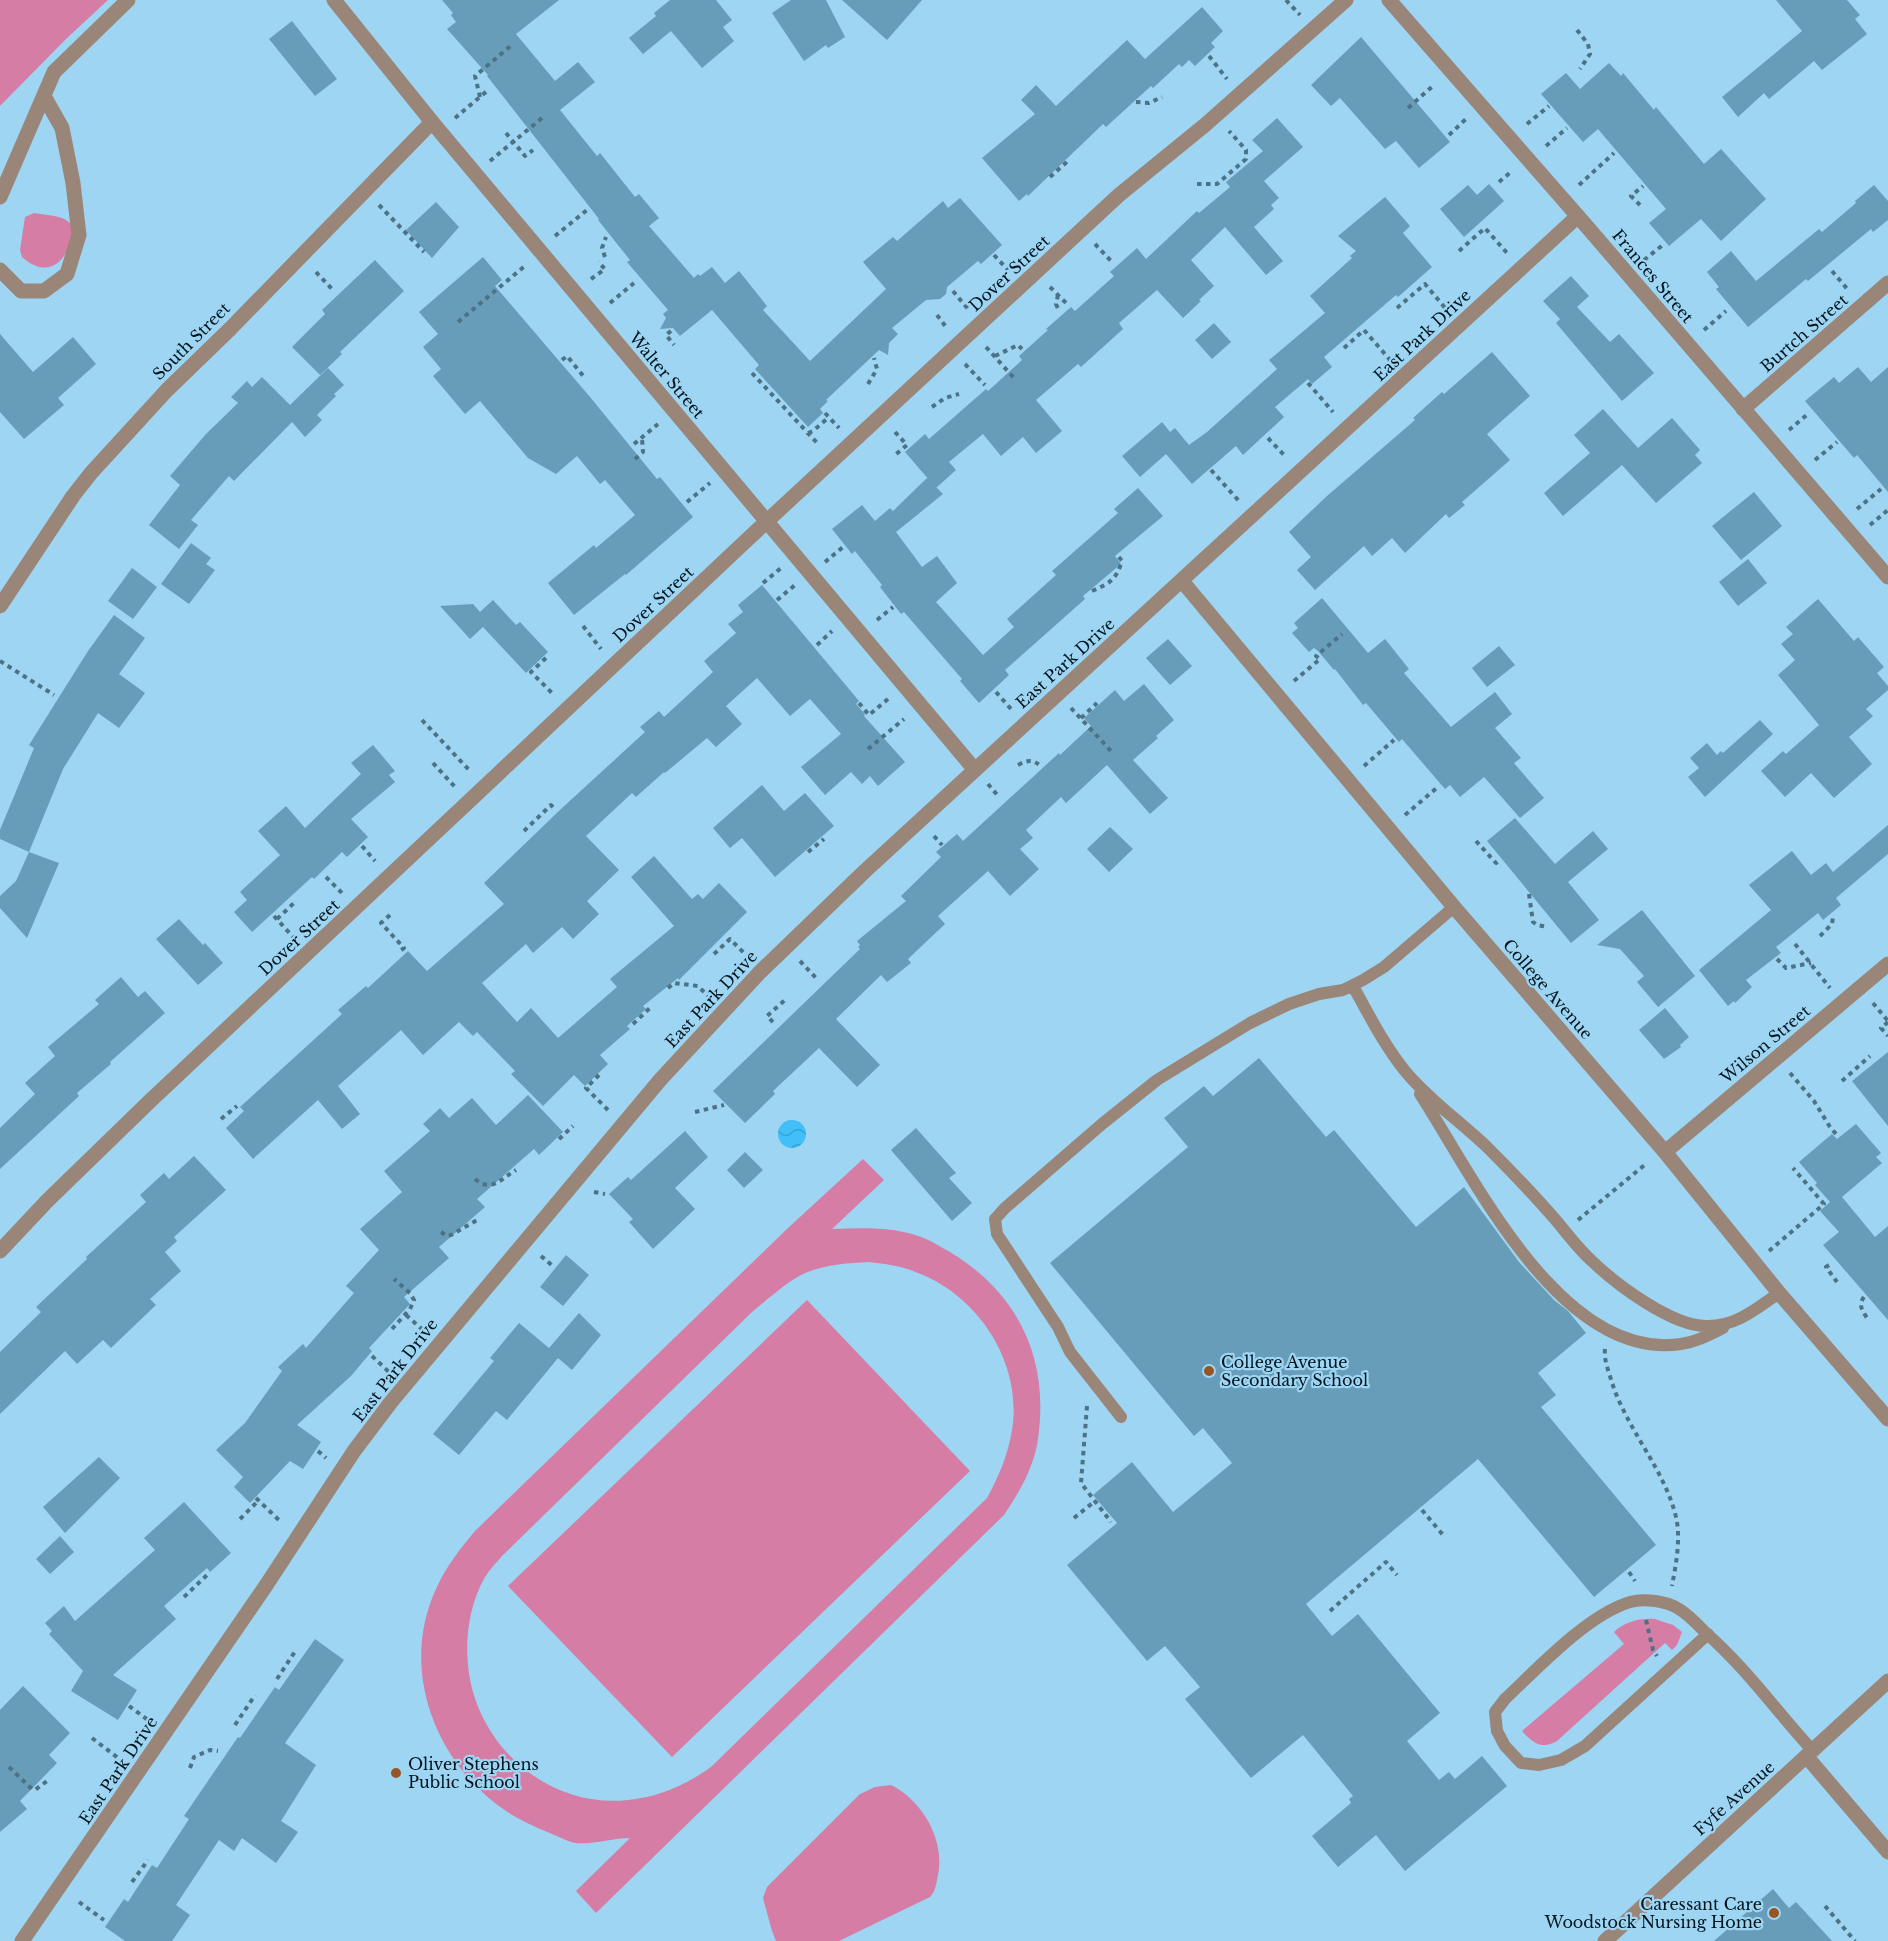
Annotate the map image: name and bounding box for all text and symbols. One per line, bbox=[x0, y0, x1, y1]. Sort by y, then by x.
street label: Frances Street bbox=[1608, 225, 1698, 327]
street label: Dover Street bbox=[965, 231, 1053, 315]
street label: East Park Drive bbox=[1369, 285, 1475, 385]
street label: Burtch Street bbox=[1756, 290, 1852, 376]
street label: South Street bbox=[148, 298, 234, 384]
street label: Walter Street bbox=[624, 327, 709, 422]
street label: Dover Street bbox=[609, 562, 697, 646]
street label: East Park Drive bbox=[1012, 614, 1118, 712]
street label: Dover Street bbox=[255, 895, 343, 979]
street label: College Avenue bbox=[1499, 935, 1597, 1043]
street label: East Park Drive bbox=[661, 946, 761, 1052]
street label: Wilson Street bbox=[1715, 1001, 1814, 1088]
street label: East Park Drive bbox=[348, 1314, 442, 1426]
place label: College Avenue Secondary School bbox=[1221, 1352, 1368, 1390]
marker: College Avenue Secondary School bbox=[1202, 1364, 1216, 1378]
street label: East Park Drive bbox=[75, 1712, 161, 1828]
place label: Oliver Stephens Public School bbox=[408, 1754, 539, 1792]
street label: Fyfe Avenue bbox=[1690, 1757, 1778, 1839]
marker: Oliver Stephens Public School bbox=[389, 1766, 403, 1780]
place label: Caressant Care Woodstock Nursing Home bbox=[1544, 1894, 1762, 1932]
marker: Caressant Care Woodstock Nursing Home bbox=[1767, 1906, 1781, 1920]

